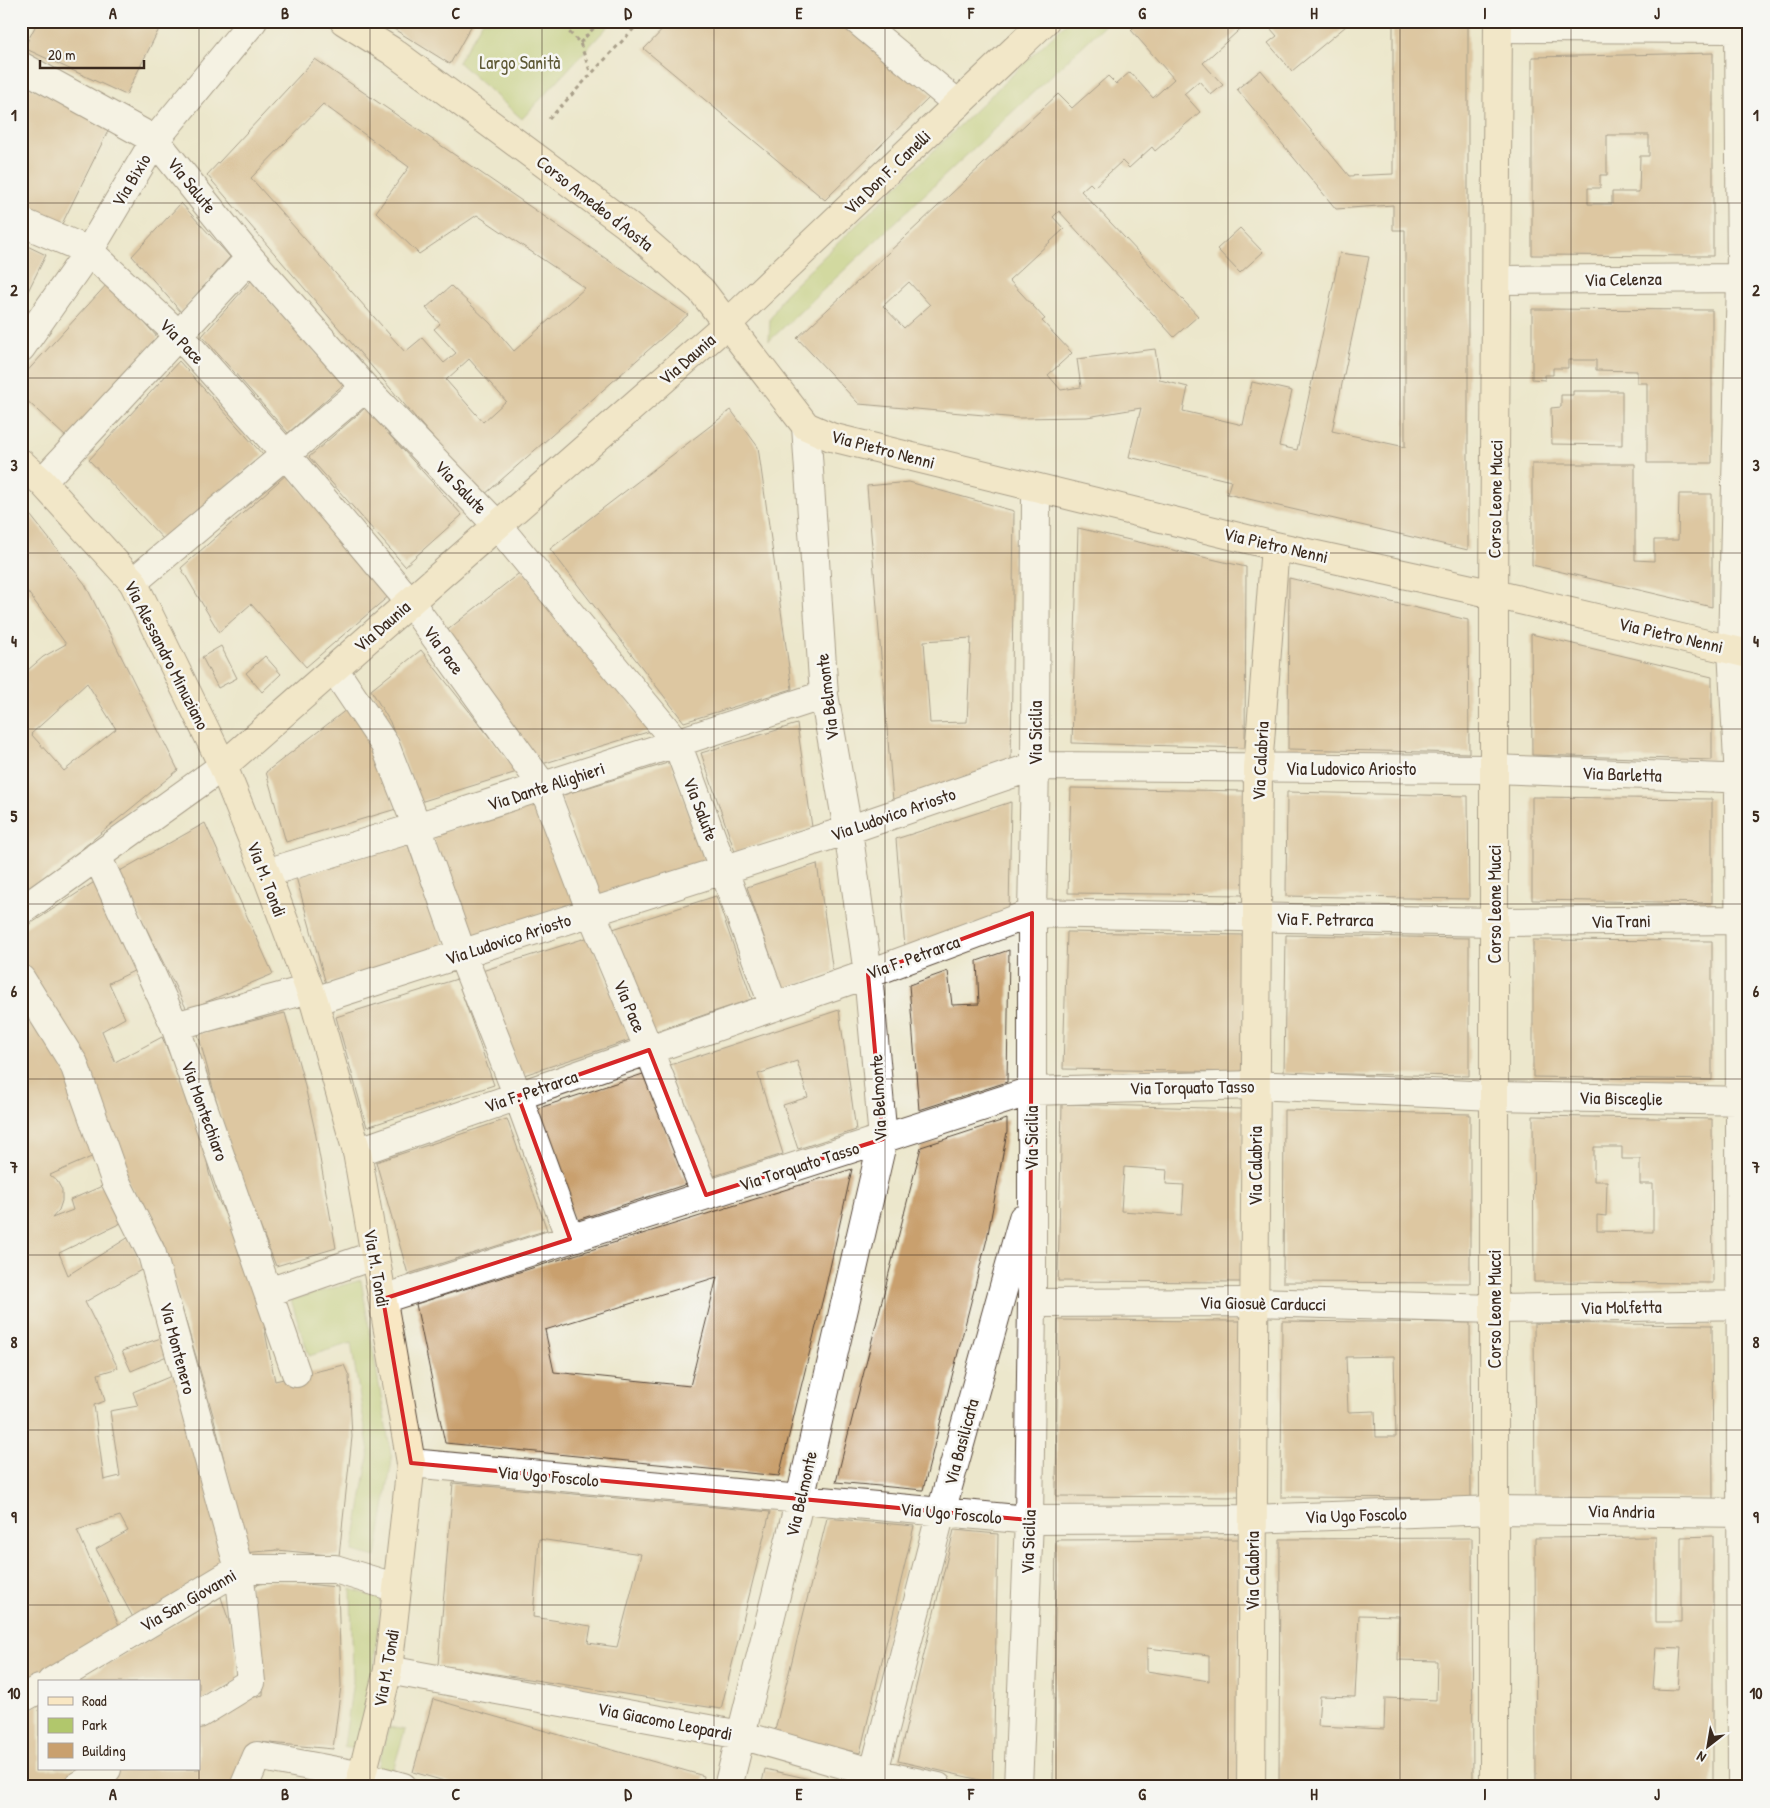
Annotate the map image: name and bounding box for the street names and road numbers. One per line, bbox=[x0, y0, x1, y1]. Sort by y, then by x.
street label: Via Don F. Canelli bbox=[838, 124, 936, 220]
street label: Via Bixio bbox=[105, 149, 157, 211]
street label: Corso Amedeo d'Aosta bbox=[531, 149, 659, 257]
street label: Via Salute bbox=[162, 151, 222, 219]
street label: Via Celenza bbox=[1584, 266, 1662, 292]
street label: Via Pace bbox=[154, 312, 210, 370]
street label: Via Daunia bbox=[653, 327, 721, 391]
street label: Via Pietro Nenni bbox=[828, 423, 938, 475]
street label: Corso Leone Mucci bbox=[1481, 439, 1509, 559]
street label: Via Salute bbox=[429, 455, 493, 519]
street label: Via Pietro Nenni bbox=[1221, 521, 1331, 569]
street label: Via Alessandro Minuziano bbox=[118, 576, 216, 734]
street label: Via Daunia bbox=[348, 594, 416, 658]
street label: Via Pietro Nenni bbox=[1616, 611, 1726, 659]
street label: Via Pace bbox=[418, 620, 470, 680]
street label: Via Belmonte bbox=[809, 652, 845, 742]
street label: Via Sicilia bbox=[1023, 701, 1048, 765]
street label: Via Calabria bbox=[1245, 721, 1275, 801]
street label: Via Dante Alighieri bbox=[484, 755, 608, 817]
street label: Via Ludovico Ariosto bbox=[1286, 756, 1416, 781]
street label: Via Barletta bbox=[1582, 760, 1662, 788]
street label: Via Salute bbox=[678, 774, 724, 844]
street label: Via Ludovico Ariosto bbox=[827, 781, 959, 847]
street label: Via M. Tondi bbox=[241, 838, 293, 920]
street label: Corso Leone Mucci bbox=[1482, 845, 1507, 963]
street label: Via F. Petrarca bbox=[1276, 906, 1374, 932]
street label: Via Ludovico Ariosto bbox=[442, 907, 574, 971]
street label: Via Trani bbox=[1591, 908, 1651, 934]
street label: Via F. Petrarca bbox=[863, 929, 963, 985]
street label: Via Pace bbox=[608, 976, 652, 1036]
street label: Via Belmonte bbox=[863, 1054, 893, 1142]
street label: Via Montechiaro bbox=[175, 1058, 235, 1164]
street label: Via F. Petrarca bbox=[481, 1063, 581, 1119]
street label: Via Torquato Tasso bbox=[1129, 1073, 1255, 1101]
street label: Via Bisceglie bbox=[1579, 1085, 1663, 1111]
street label: Via Sicilia bbox=[1019, 1106, 1044, 1170]
street label: Via Calabria bbox=[1243, 1126, 1268, 1206]
street label: Via Torquato Tasso bbox=[736, 1135, 862, 1197]
street label: Via M. Tondi bbox=[358, 1227, 396, 1309]
street label: Corso Leone Mucci bbox=[1482, 1250, 1507, 1368]
street label: Via Giosuè Carducci bbox=[1199, 1289, 1327, 1317]
street label: Via Molfetta bbox=[1580, 1294, 1662, 1320]
street label: Via Montenero bbox=[154, 1299, 202, 1397]
street label: Via Basilicata bbox=[937, 1396, 985, 1488]
street label: Via Belmonte bbox=[779, 1449, 823, 1539]
street label: Via Ugo Foscolo bbox=[496, 1459, 600, 1493]
street label: Via Ugo Foscolo bbox=[899, 1496, 1003, 1530]
street label: Via Andria bbox=[1587, 1498, 1655, 1524]
street label: Via Ugo Foscolo bbox=[1305, 1501, 1407, 1529]
street label: Via Sicilia bbox=[1014, 1509, 1042, 1575]
street label: Via Calabria bbox=[1240, 1531, 1265, 1611]
street label: Via San Giovanni bbox=[135, 1562, 241, 1638]
street label: Via M. Tondi bbox=[367, 1627, 405, 1709]
street label: Via Giacomo Leopardi bbox=[595, 1696, 735, 1746]

